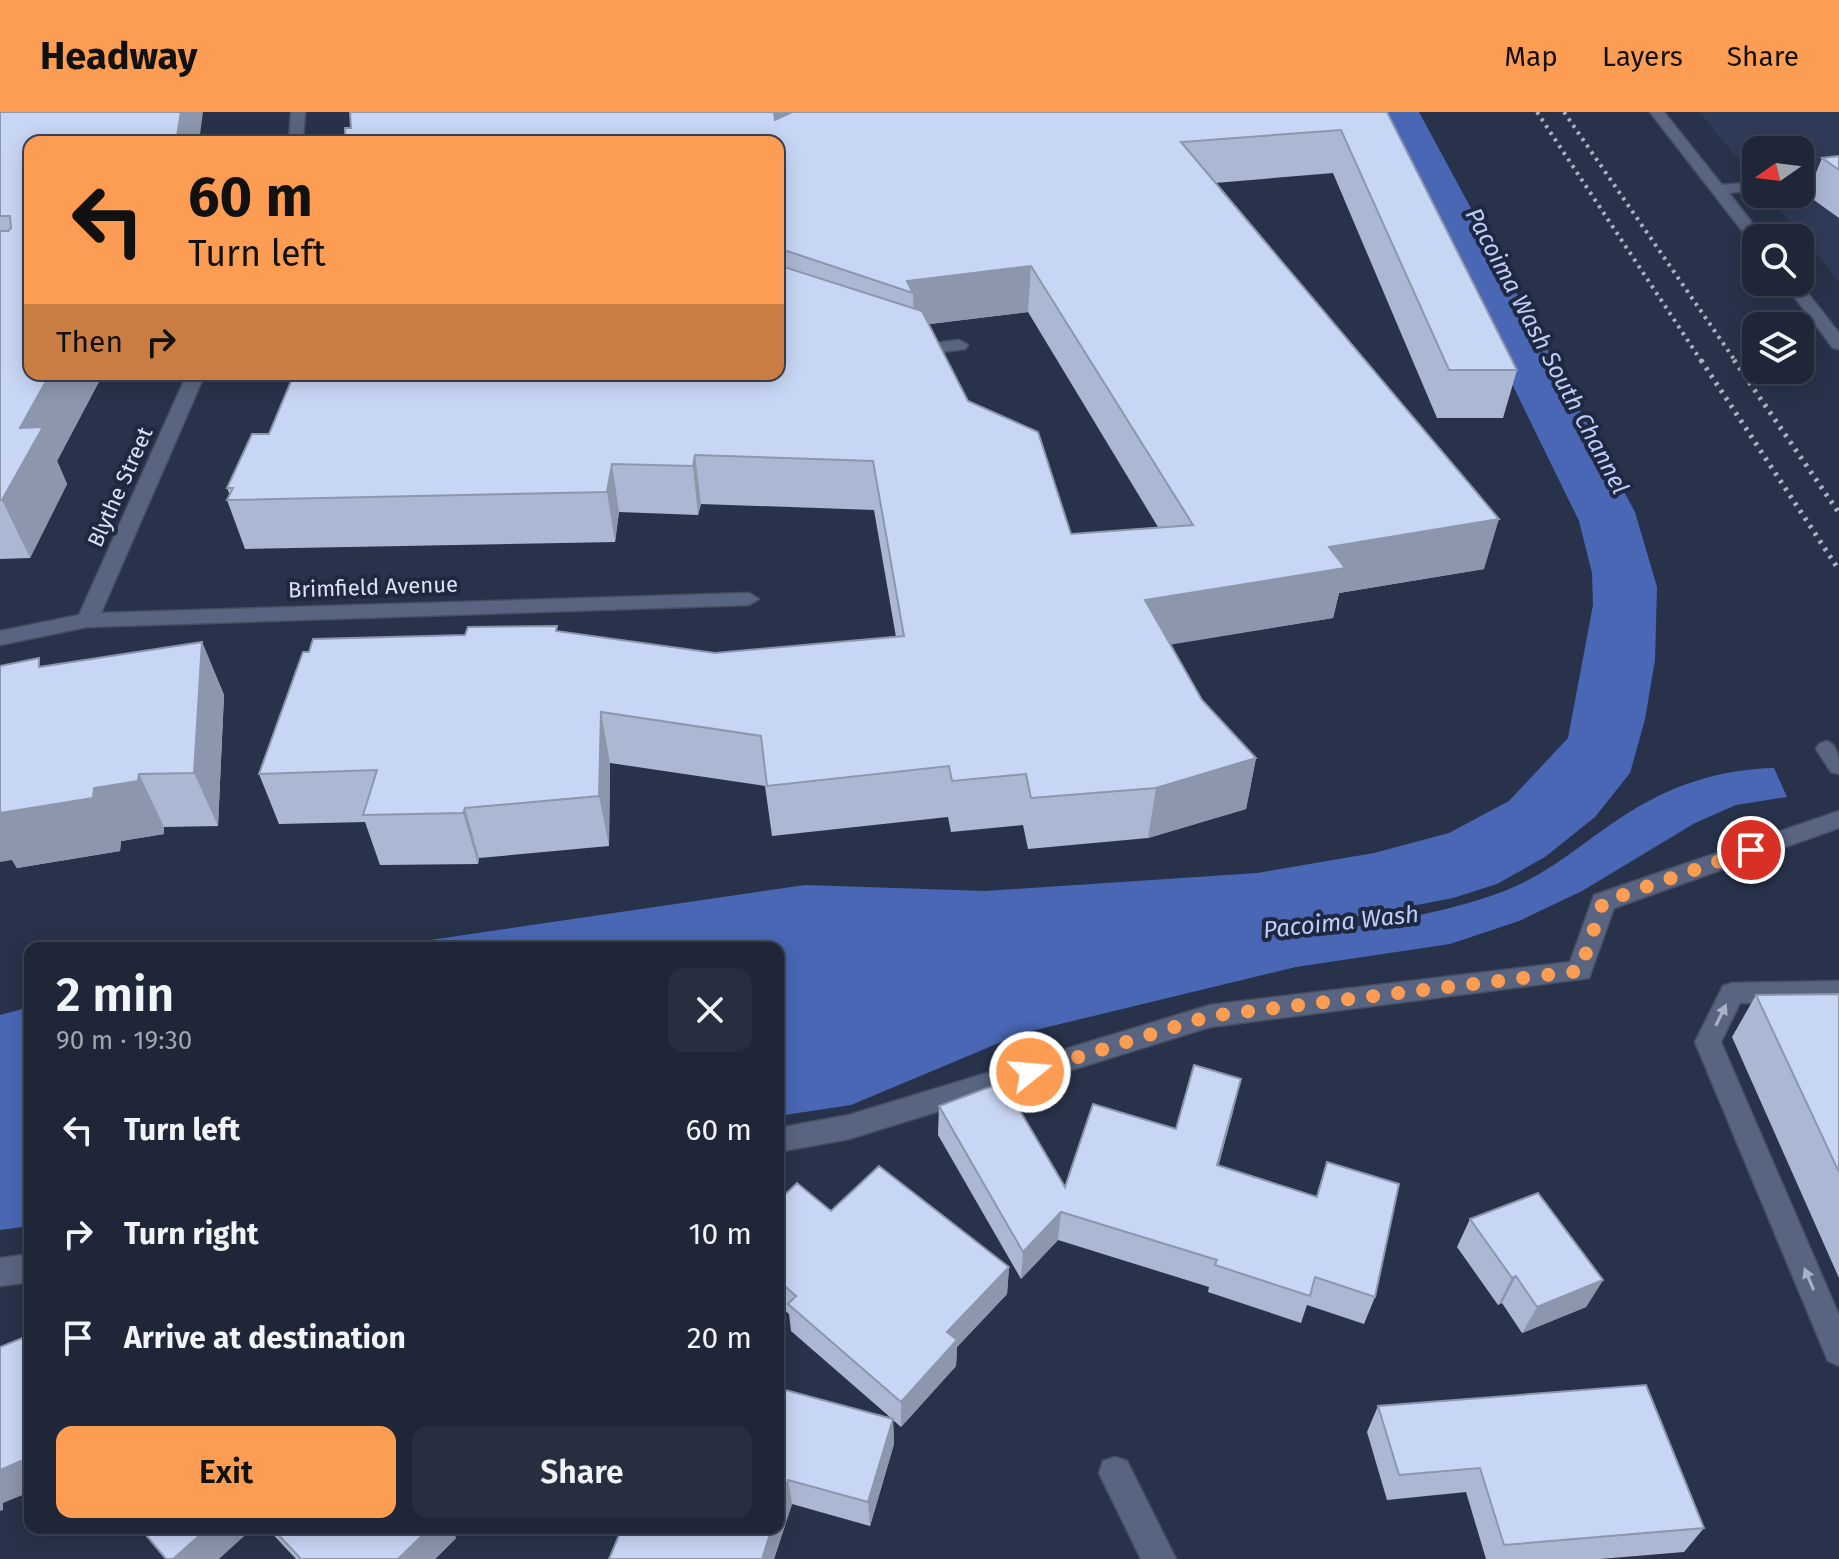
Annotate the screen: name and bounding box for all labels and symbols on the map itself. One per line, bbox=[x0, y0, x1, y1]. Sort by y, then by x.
north arrow bbox=[1742, 136, 1814, 208]
water label: Pacoima Wash South Channel bbox=[1460, 203, 1634, 499]
street label: Blythe Street bbox=[81, 423, 159, 551]
street label: Brimfield Avenue bbox=[288, 571, 458, 603]
pin bbox=[1717, 816, 1785, 884]
water label: Pacoima Wash bbox=[1262, 900, 1420, 944]
one-way arrow bbox=[1714, 1003, 1728, 1026]
position arrow bbox=[988, 1030, 1072, 1114]
one-way arrow bbox=[1802, 1267, 1815, 1291]

